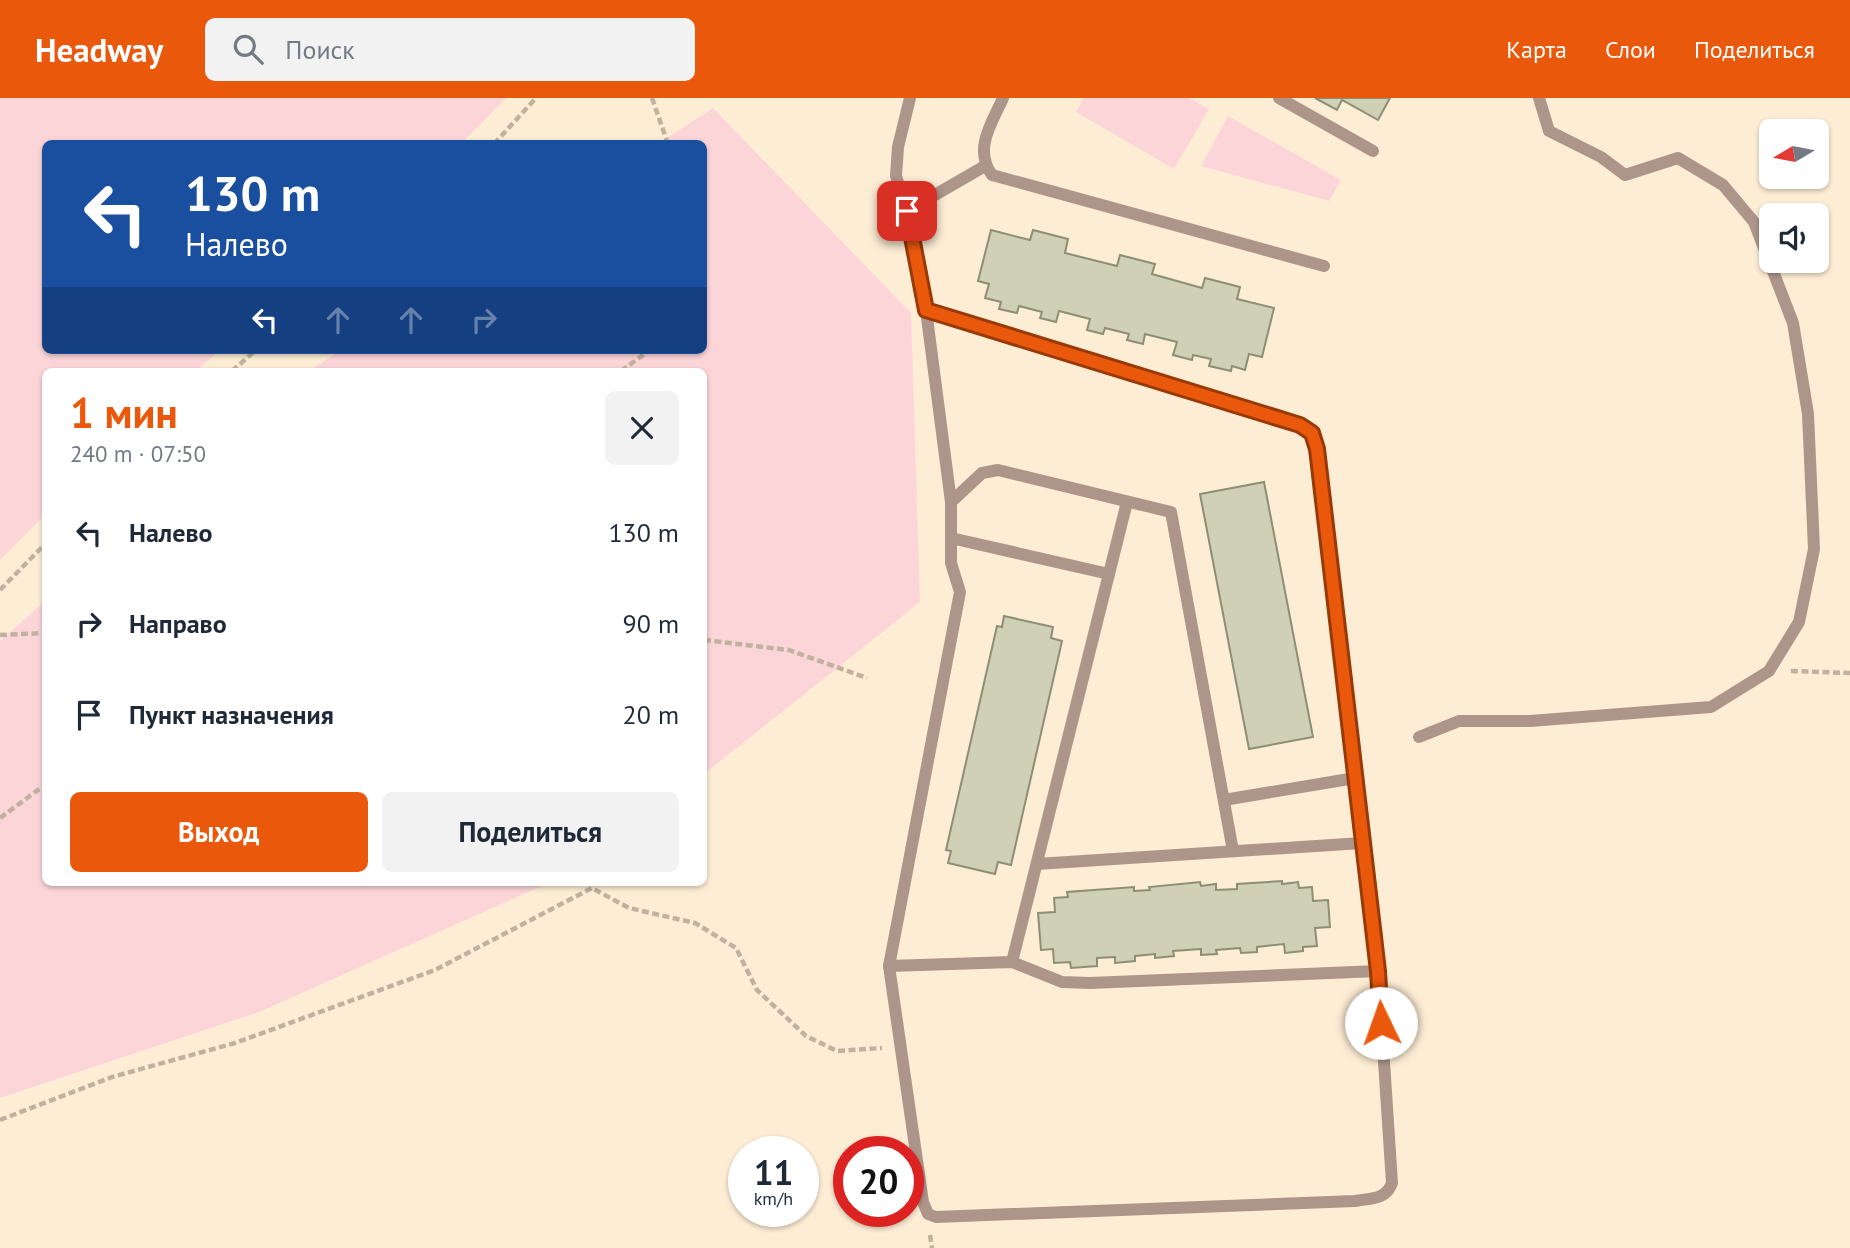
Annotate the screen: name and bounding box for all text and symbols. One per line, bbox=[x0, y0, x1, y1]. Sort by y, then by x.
search box bbox=[205, 18, 695, 81]
text: Headway bbox=[35, 28, 163, 71]
icon: search bbox=[229, 30, 267, 68]
text: Поиск bbox=[285, 33, 355, 66]
text: Карта bbox=[1506, 34, 1567, 65]
text: Слои bbox=[1605, 34, 1656, 65]
text: Поделиться bbox=[1694, 34, 1815, 65]
north arrow bbox=[1759, 119, 1829, 189]
map controls bbox=[1759, 119, 1829, 273]
text: 130 m bbox=[185, 161, 320, 225]
icon: left bbox=[70, 168, 161, 259]
pin bbox=[877, 181, 937, 241]
icon: arrive bbox=[888, 192, 926, 230]
button: sound bbox=[1759, 203, 1829, 273]
text: Налево bbox=[185, 223, 288, 265]
icon: left bbox=[246, 301, 284, 339]
icon: ahead bbox=[319, 301, 357, 339]
icon: ahead bbox=[392, 301, 430, 339]
icon: right bbox=[465, 301, 503, 339]
text: 1 мин bbox=[70, 385, 178, 440]
button: close bbox=[605, 391, 679, 465]
text: 240 m · 07:50 bbox=[70, 439, 206, 468]
icon: left bbox=[70, 514, 108, 552]
text: Налево bbox=[129, 516, 213, 549]
text: 130 m bbox=[608, 516, 679, 549]
icon: right bbox=[70, 605, 108, 643]
text: Направо bbox=[129, 607, 227, 640]
text: 90 m bbox=[623, 607, 679, 640]
icon: arrive bbox=[70, 696, 108, 734]
text: Пункт назначения bbox=[129, 698, 334, 731]
text: 20 m bbox=[623, 698, 679, 731]
button: Выход bbox=[70, 792, 368, 872]
button: Поделиться bbox=[382, 792, 679, 872]
position arrow bbox=[1344, 986, 1418, 1060]
speed limit sign: 20 bbox=[833, 1136, 924, 1227]
text: 11 bbox=[754, 1149, 793, 1195]
text: km/h bbox=[754, 1187, 793, 1210]

